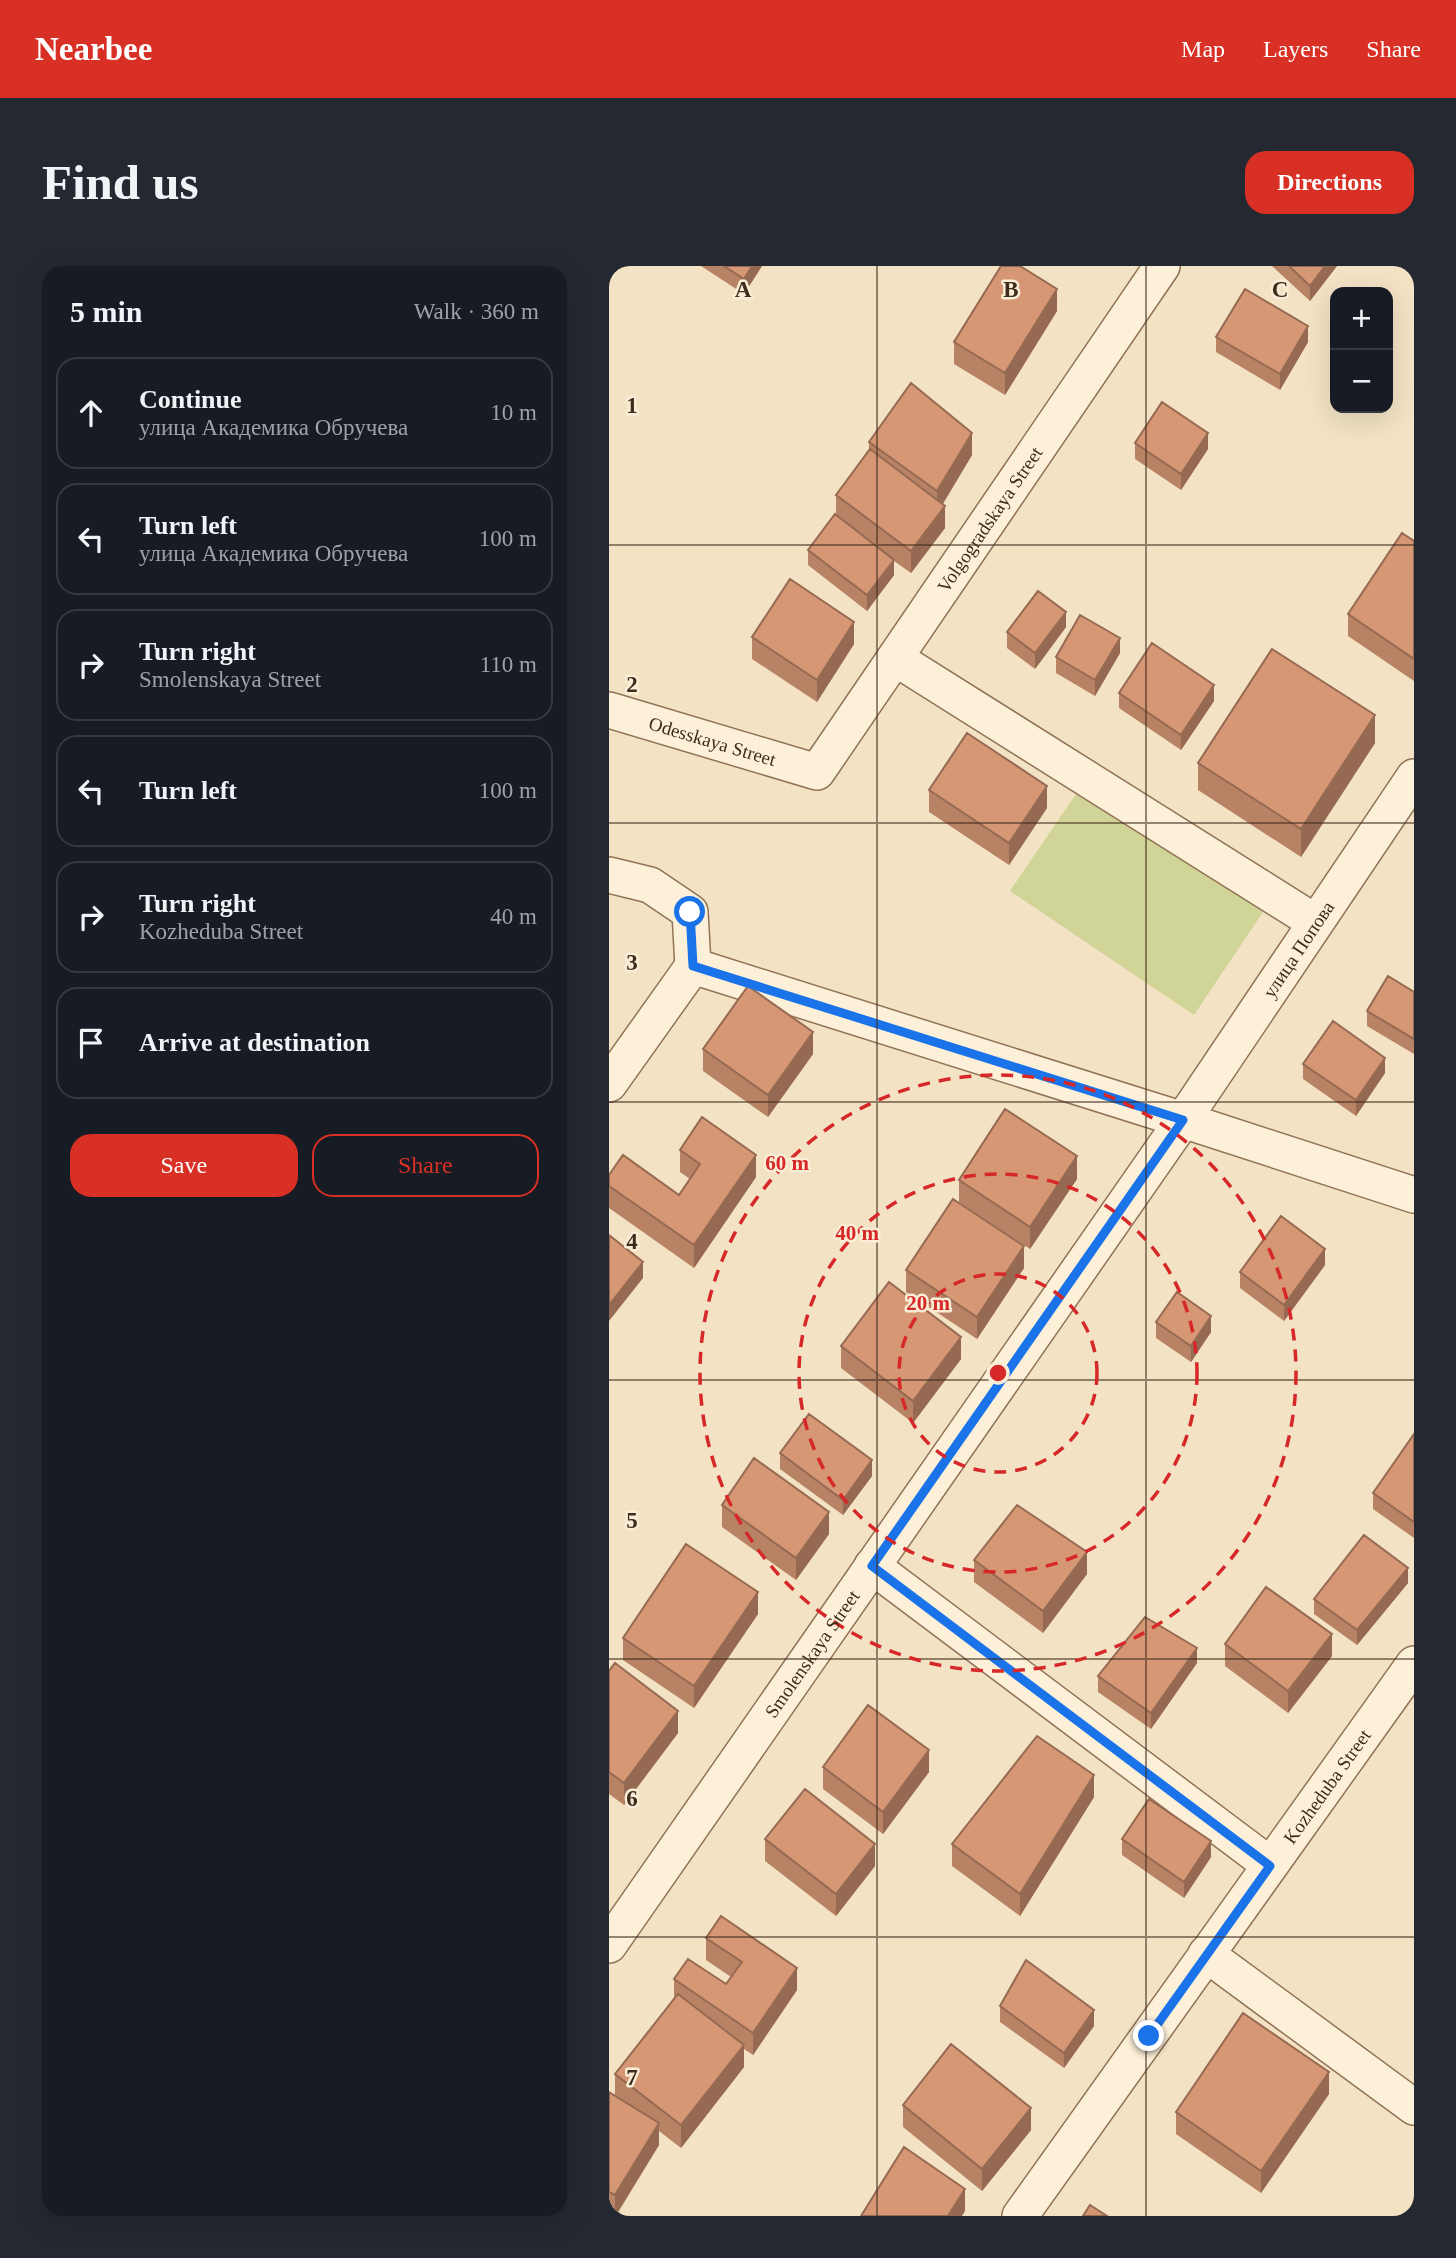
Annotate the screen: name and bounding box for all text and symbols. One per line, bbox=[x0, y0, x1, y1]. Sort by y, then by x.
text: Nearbee bbox=[35, 31, 152, 67]
text: Map bbox=[1181, 36, 1225, 62]
text: Layers bbox=[1263, 36, 1328, 62]
text: Share bbox=[1366, 36, 1421, 62]
button: Directions bbox=[1245, 151, 1414, 214]
text: Find us bbox=[42, 155, 199, 210]
text: A bbox=[735, 277, 752, 302]
text: B bbox=[1003, 277, 1019, 302]
text: C bbox=[1272, 277, 1288, 302]
map controls bbox=[1330, 287, 1393, 413]
button: + bbox=[1330, 287, 1393, 350]
text: 5 min bbox=[70, 295, 143, 328]
text: Walk · 360 m bbox=[414, 299, 539, 324]
button: − bbox=[1330, 350, 1393, 413]
text: Continue bbox=[139, 385, 242, 414]
text: 1 bbox=[626, 393, 638, 418]
icon: ahead bbox=[72, 394, 110, 432]
text: 10 m bbox=[490, 400, 537, 425]
text: улица Академика Обручева bbox=[139, 415, 408, 440]
street label: Volgogradskaya Street bbox=[933, 442, 1047, 596]
text: Turn left bbox=[139, 511, 237, 540]
icon: left bbox=[72, 520, 110, 558]
text: 100 m bbox=[479, 526, 537, 551]
text: улица Академика Обручева bbox=[139, 541, 408, 566]
text: Turn right bbox=[139, 637, 256, 666]
icon: right bbox=[72, 646, 110, 684]
text: 110 m bbox=[480, 652, 537, 677]
text: Smolenskaya Street bbox=[139, 667, 321, 692]
text: 2 bbox=[626, 672, 638, 697]
street label: Odesskaya Street bbox=[646, 712, 779, 770]
icon: left bbox=[72, 772, 110, 810]
text: Turn left bbox=[139, 776, 237, 805]
text: 100 m bbox=[479, 778, 537, 803]
text: Turn right bbox=[139, 889, 256, 918]
route start bbox=[674, 896, 705, 927]
street label: улица Попова bbox=[1259, 897, 1339, 1002]
icon: right bbox=[72, 898, 110, 936]
text: 40 m bbox=[490, 904, 537, 929]
text: Kozheduba Street bbox=[139, 919, 303, 944]
text: 3 bbox=[626, 950, 638, 975]
icon: arrive bbox=[72, 1024, 110, 1062]
text: Arrive at destination bbox=[139, 1028, 370, 1057]
button: Save bbox=[70, 1134, 298, 1197]
button: Share bbox=[312, 1134, 539, 1197]
text: 60 m bbox=[765, 1151, 809, 1175]
text: 40 m bbox=[835, 1221, 879, 1245]
text: 4 bbox=[626, 1229, 638, 1254]
text: 20 m bbox=[906, 1291, 950, 1315]
centre of rings bbox=[986, 1361, 1010, 1385]
text: 5 bbox=[626, 1508, 638, 1533]
street label: Smolenskaya Street bbox=[761, 1586, 864, 1722]
street label: Kozheduba Street bbox=[1279, 1725, 1376, 1848]
text: 6 bbox=[626, 1786, 638, 1811]
route end bbox=[1133, 2020, 1164, 2051]
text: 7 bbox=[626, 2065, 638, 2090]

